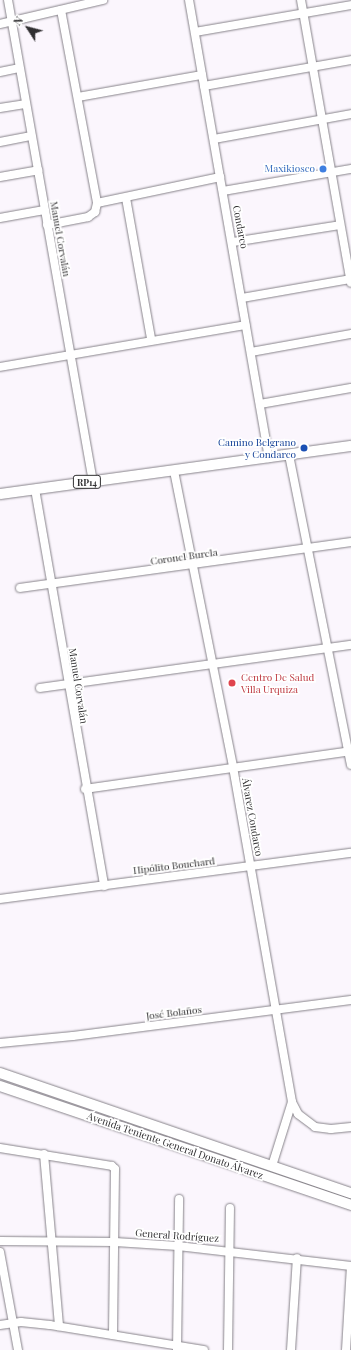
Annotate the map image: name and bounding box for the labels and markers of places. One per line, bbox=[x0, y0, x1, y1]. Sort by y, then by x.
place label: Maxikiosco bbox=[265, 163, 315, 175]
marker: Maxikiosco bbox=[318, 164, 328, 174]
place label: Camino Belgrano y Condarco bbox=[218, 436, 296, 460]
marker: Camino Belgrano y Condarco bbox=[299, 443, 309, 453]
place label: Centro De Salud Villa Urquiza bbox=[241, 671, 314, 694]
marker: Centro De Salud Villa Urquiza bbox=[226, 677, 238, 689]

